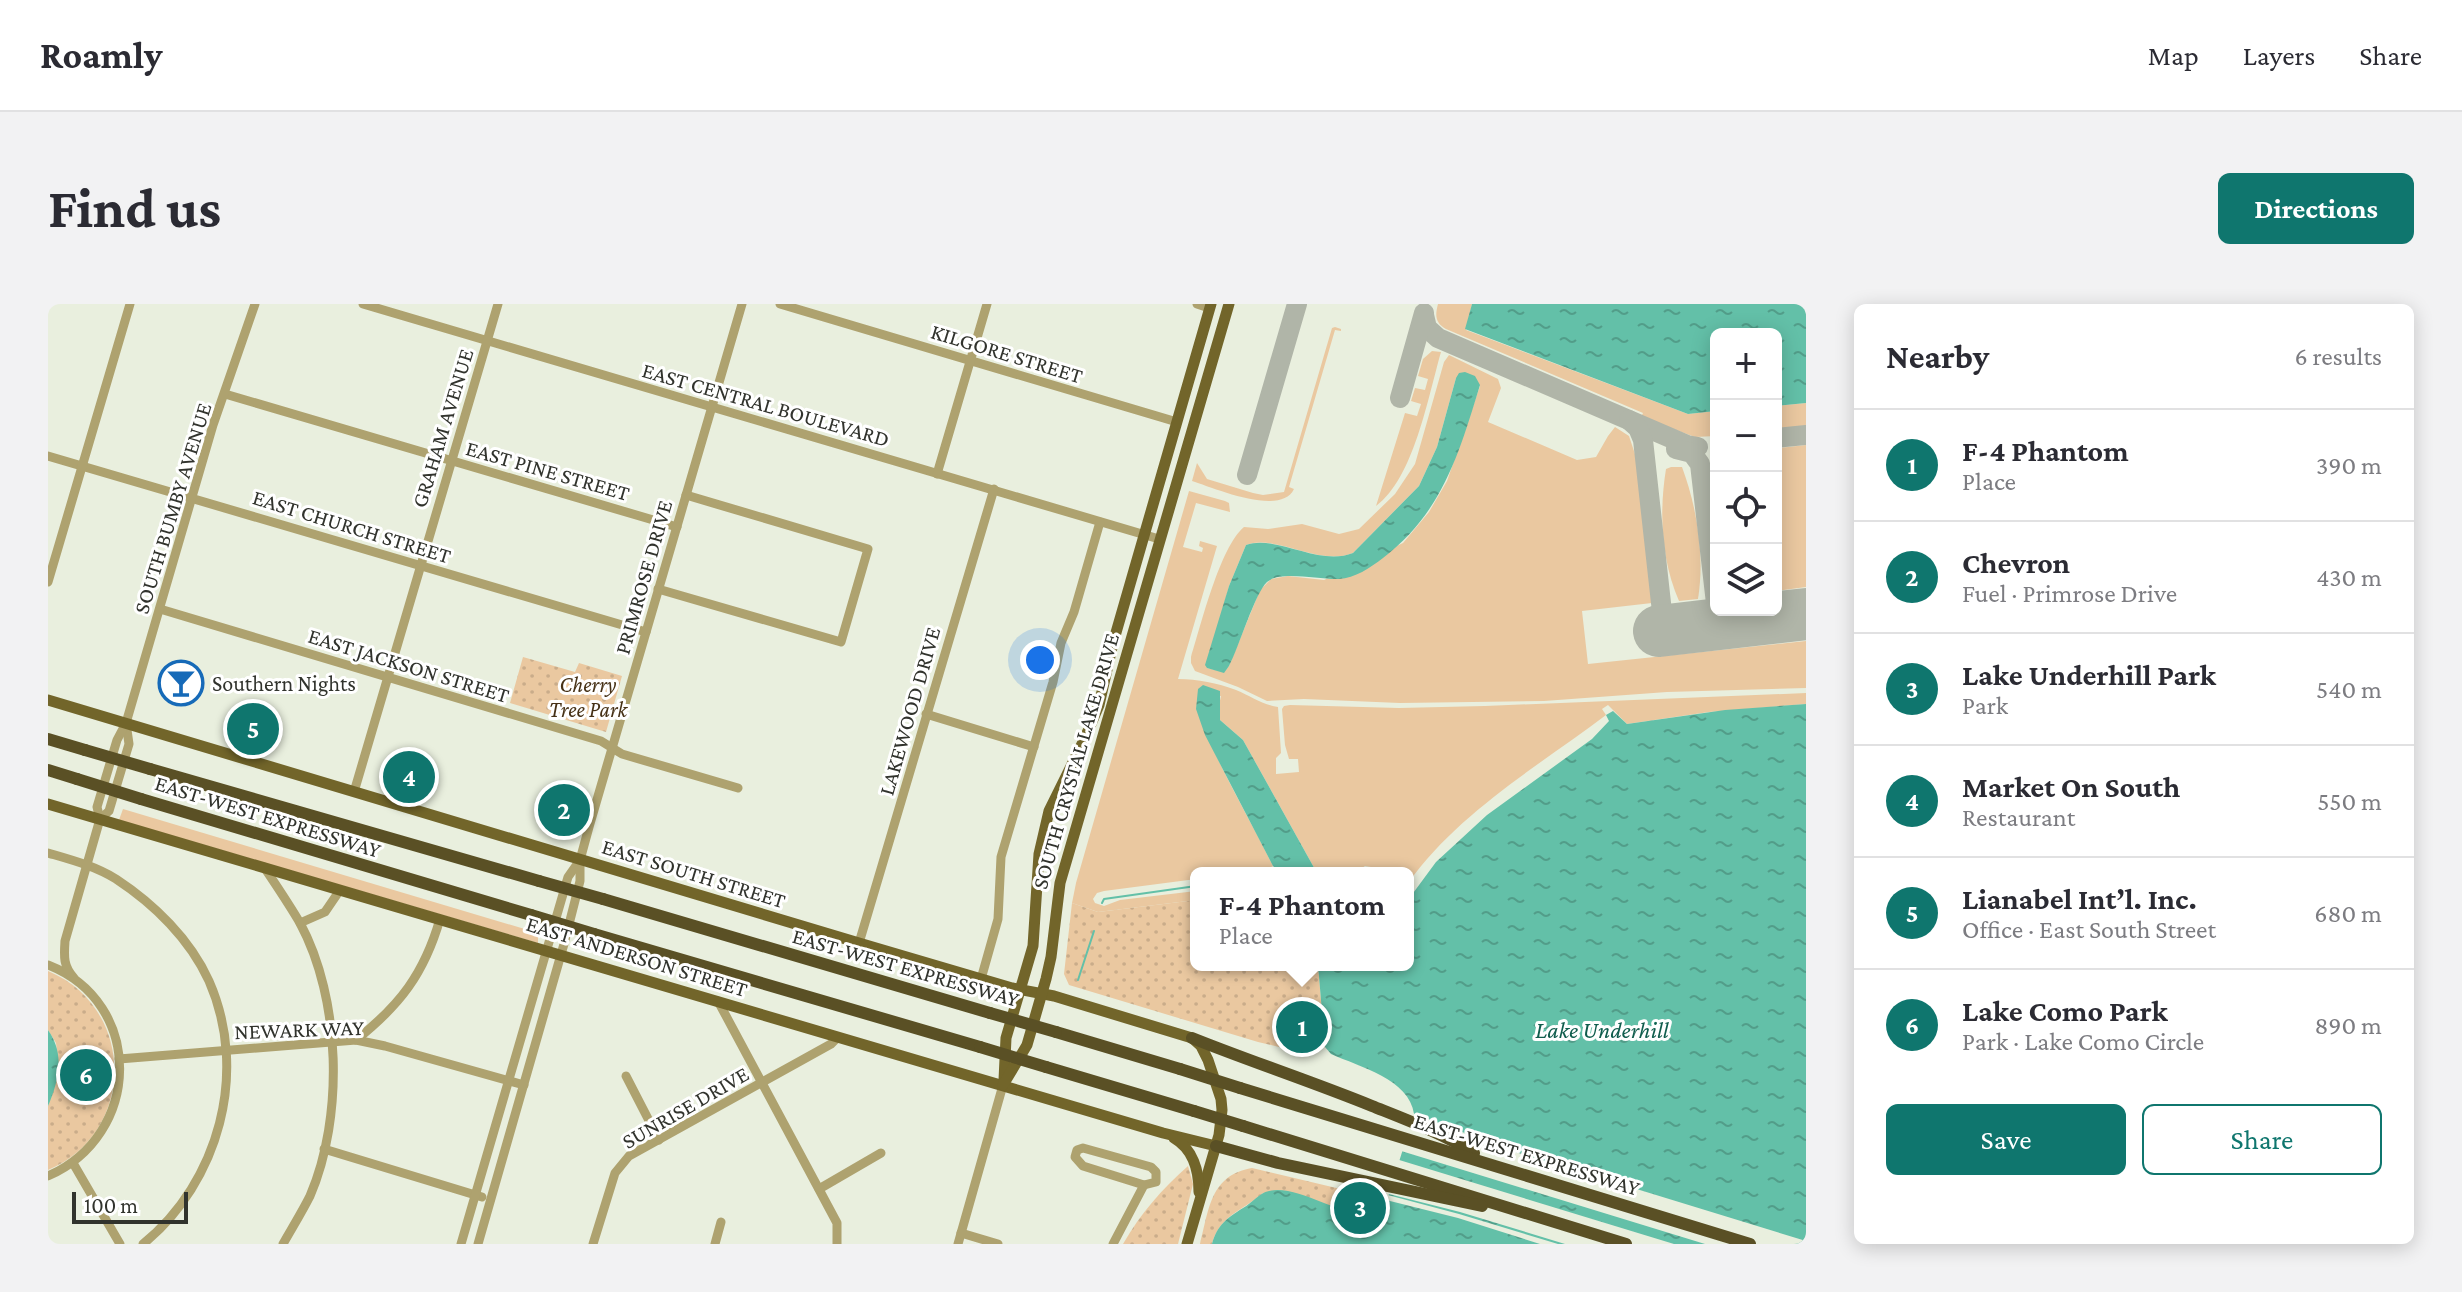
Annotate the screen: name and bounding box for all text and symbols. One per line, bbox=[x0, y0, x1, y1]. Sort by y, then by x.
text: Roamly bbox=[40, 34, 163, 76]
text: Map bbox=[2148, 40, 2199, 71]
text: Layers bbox=[2243, 40, 2315, 71]
text: Share bbox=[2359, 40, 2422, 71]
button: Directions bbox=[2218, 173, 2414, 244]
text: Find us bbox=[48, 177, 221, 239]
street label: KILGORE STREET bbox=[928, 319, 1086, 388]
map controls bbox=[1710, 328, 1782, 616]
button: + bbox=[1710, 328, 1782, 400]
text: Nearby bbox=[1886, 338, 1989, 375]
text: 6 results bbox=[2294, 342, 2382, 371]
street label: GRAHAM AVENUE bbox=[406, 346, 479, 511]
street label: EAST CENTRAL BOULEVARD bbox=[639, 357, 892, 452]
street label: SOUTH BUMBY AVENUE bbox=[128, 400, 216, 617]
button: − bbox=[1710, 400, 1782, 472]
text: F-4 Phantom bbox=[1962, 434, 2129, 467]
street label: EAST PINE STREET bbox=[463, 435, 633, 506]
text: 1 bbox=[1907, 451, 1917, 480]
text: 390 m bbox=[2316, 451, 2382, 480]
text: Place bbox=[1962, 467, 2016, 496]
button: locate bbox=[1710, 472, 1782, 544]
street label: EAST CHURCH STREET bbox=[250, 484, 454, 569]
street label: PRIMROSE DRIVE bbox=[610, 497, 677, 657]
button: layers bbox=[1710, 544, 1782, 616]
text: Chevron bbox=[1962, 546, 2070, 579]
text: 2 bbox=[1905, 563, 1919, 592]
text: 430 m bbox=[2316, 563, 2382, 592]
text: Fuel · Primrose Drive bbox=[1962, 579, 2177, 608]
street label: EAST JACKSON STREET bbox=[305, 623, 512, 708]
street label: LAKEWOOD DRIVE bbox=[873, 624, 945, 798]
street label: SOUTH CRYSTAL LAKE DRIVE bbox=[1027, 630, 1124, 892]
your location bbox=[1020, 640, 1060, 680]
text: Lake Underhill Park bbox=[1962, 658, 2216, 691]
bar icon: Southern Nights bbox=[157, 659, 205, 707]
place label: Southern Nights bbox=[212, 671, 356, 696]
park label: Cherry Tree Park bbox=[549, 672, 628, 722]
text: 3 bbox=[1906, 675, 1918, 704]
text: 540 m bbox=[2316, 675, 2382, 704]
text: Park bbox=[1962, 691, 2008, 720]
pin: 5 bbox=[227, 699, 279, 759]
pin: 4 bbox=[383, 747, 435, 807]
street label: EAST-WEST EXPRESSWAY bbox=[152, 770, 384, 863]
text: Market On South bbox=[1962, 770, 2180, 803]
pin: 2 bbox=[538, 780, 590, 840]
text: 4 bbox=[1905, 787, 1919, 816]
text: 550 m bbox=[2317, 787, 2382, 816]
text: Restaurant bbox=[1962, 803, 2075, 832]
street label: EAST SOUTH STREET bbox=[599, 834, 789, 913]
popup bbox=[1190, 867, 1414, 971]
text: Lianabel Int’l. Inc. bbox=[1962, 882, 2197, 915]
text: F-4 Phantom bbox=[1219, 888, 1385, 921]
text: 5 bbox=[1906, 899, 1918, 928]
text: 680 m bbox=[2314, 899, 2382, 928]
street label: EAST ANDERSON STREET bbox=[523, 911, 751, 1002]
text: Office · East South Street bbox=[1962, 915, 2216, 944]
text: Place bbox=[1219, 921, 1273, 950]
street label: EAST-WEST EXPRESSWAY bbox=[790, 923, 1022, 1012]
text: Lake Como Park bbox=[1962, 994, 2168, 1027]
pin: 1 bbox=[1276, 997, 1328, 1057]
text: 6 bbox=[1905, 1011, 1919, 1040]
text: 890 m bbox=[2315, 1011, 2382, 1040]
street label: NEWARK WAY bbox=[234, 1015, 365, 1044]
water label: Lake Underhill bbox=[1535, 1016, 1670, 1043]
text: Park · Lake Como Circle bbox=[1962, 1027, 2204, 1056]
pin: 6 bbox=[60, 1045, 112, 1105]
street label: SUNRISE DRIVE bbox=[617, 1061, 753, 1154]
button: Save bbox=[1886, 1104, 2126, 1175]
button: Share bbox=[2142, 1104, 2382, 1175]
street label: EAST-WEST EXPRESSWAY bbox=[1411, 1108, 1643, 1201]
pin: 3 bbox=[1334, 1178, 1386, 1238]
scale bar bbox=[72, 1188, 188, 1224]
text: 100 m bbox=[84, 1193, 138, 1218]

